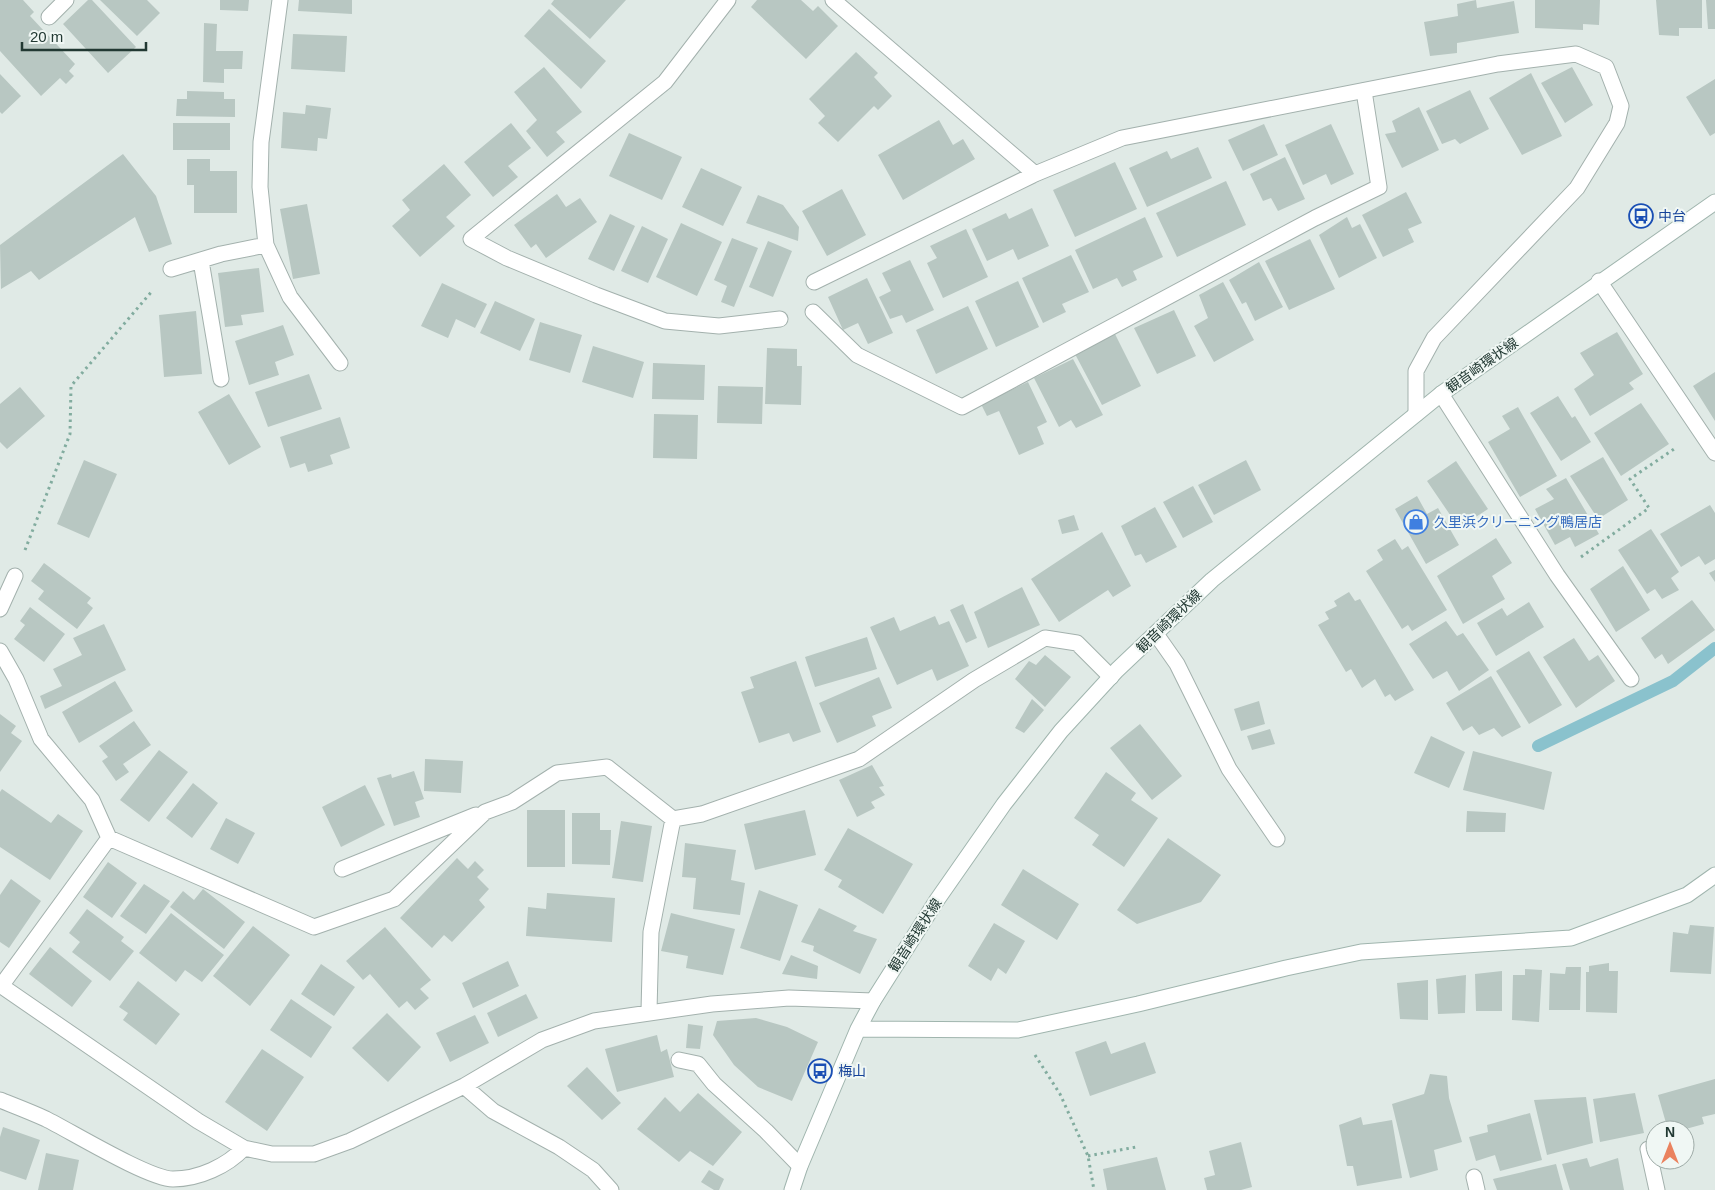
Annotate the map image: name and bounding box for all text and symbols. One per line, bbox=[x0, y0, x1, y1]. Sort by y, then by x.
scale bar bbox=[22, 20, 146, 52]
text: 20 m bbox=[30, 28, 63, 45]
bus stop icon: 中台 bbox=[1628, 203, 1654, 229]
place label: 中台 bbox=[1658, 208, 1686, 224]
street label: 観音崎環状線 bbox=[1443, 334, 1521, 396]
shop icon: 久里浜クリーニング鴨居店 bbox=[1403, 509, 1429, 535]
place label: 久里浜クリーニング鴨居店 bbox=[1434, 514, 1602, 530]
street label: 観音崎環状線 bbox=[1133, 586, 1205, 656]
street label: 観音崎環状線 bbox=[885, 895, 945, 975]
bus stop icon: 梅山 bbox=[807, 1058, 833, 1084]
place label: 梅山 bbox=[838, 1063, 866, 1079]
north arrow bbox=[1645, 1120, 1695, 1170]
text: N bbox=[1665, 1124, 1675, 1140]

